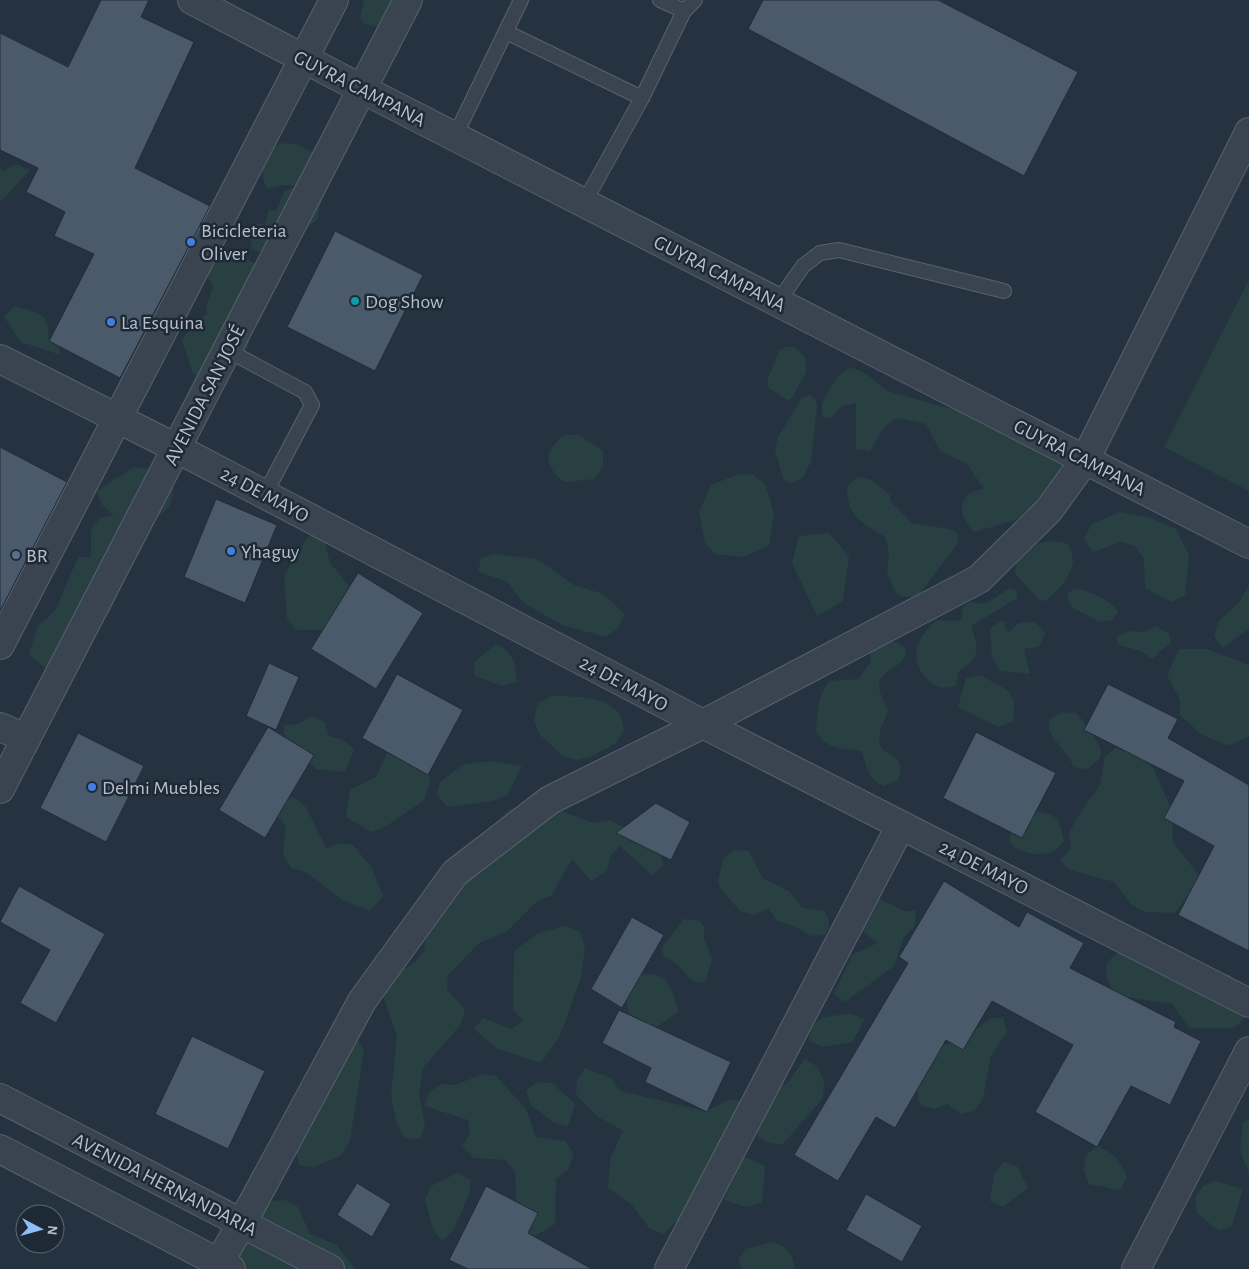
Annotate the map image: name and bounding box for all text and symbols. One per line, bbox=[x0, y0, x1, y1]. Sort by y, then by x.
street label: GUYRA CAMPANA bbox=[290, 47, 429, 131]
place label: Bicicleteria Oliver bbox=[201, 221, 287, 264]
street label: GUYRA CAMPANA bbox=[650, 232, 789, 316]
marker: Bicicleteria Oliver bbox=[185, 236, 197, 248]
place label: Dog Show bbox=[365, 292, 444, 312]
marker: Dog Show bbox=[349, 295, 361, 307]
place label: La Esquina bbox=[121, 313, 204, 333]
marker: La Esquina bbox=[105, 316, 117, 328]
street label: AVENIDA SAN JOSÉ bbox=[160, 321, 249, 469]
street label: GUYRA CAMPANA bbox=[1010, 416, 1149, 500]
street label: 24 DE MAYO bbox=[217, 463, 312, 526]
place label: Yhaguy bbox=[241, 542, 300, 562]
marker: Yhaguy bbox=[225, 545, 237, 557]
place label: BR bbox=[26, 546, 48, 566]
marker: BR bbox=[10, 549, 22, 561]
street label: 24 DE MAYO bbox=[576, 652, 671, 715]
place label: Delmi Muebles bbox=[102, 778, 220, 798]
marker: Delmi Muebles bbox=[86, 781, 98, 793]
street label: 24 DE MAYO bbox=[936, 837, 1031, 899]
street label: AVENIDA HERNANDARIA bbox=[69, 1130, 260, 1240]
north arrow bbox=[15, 1204, 65, 1254]
text: N bbox=[44, 1225, 59, 1236]

